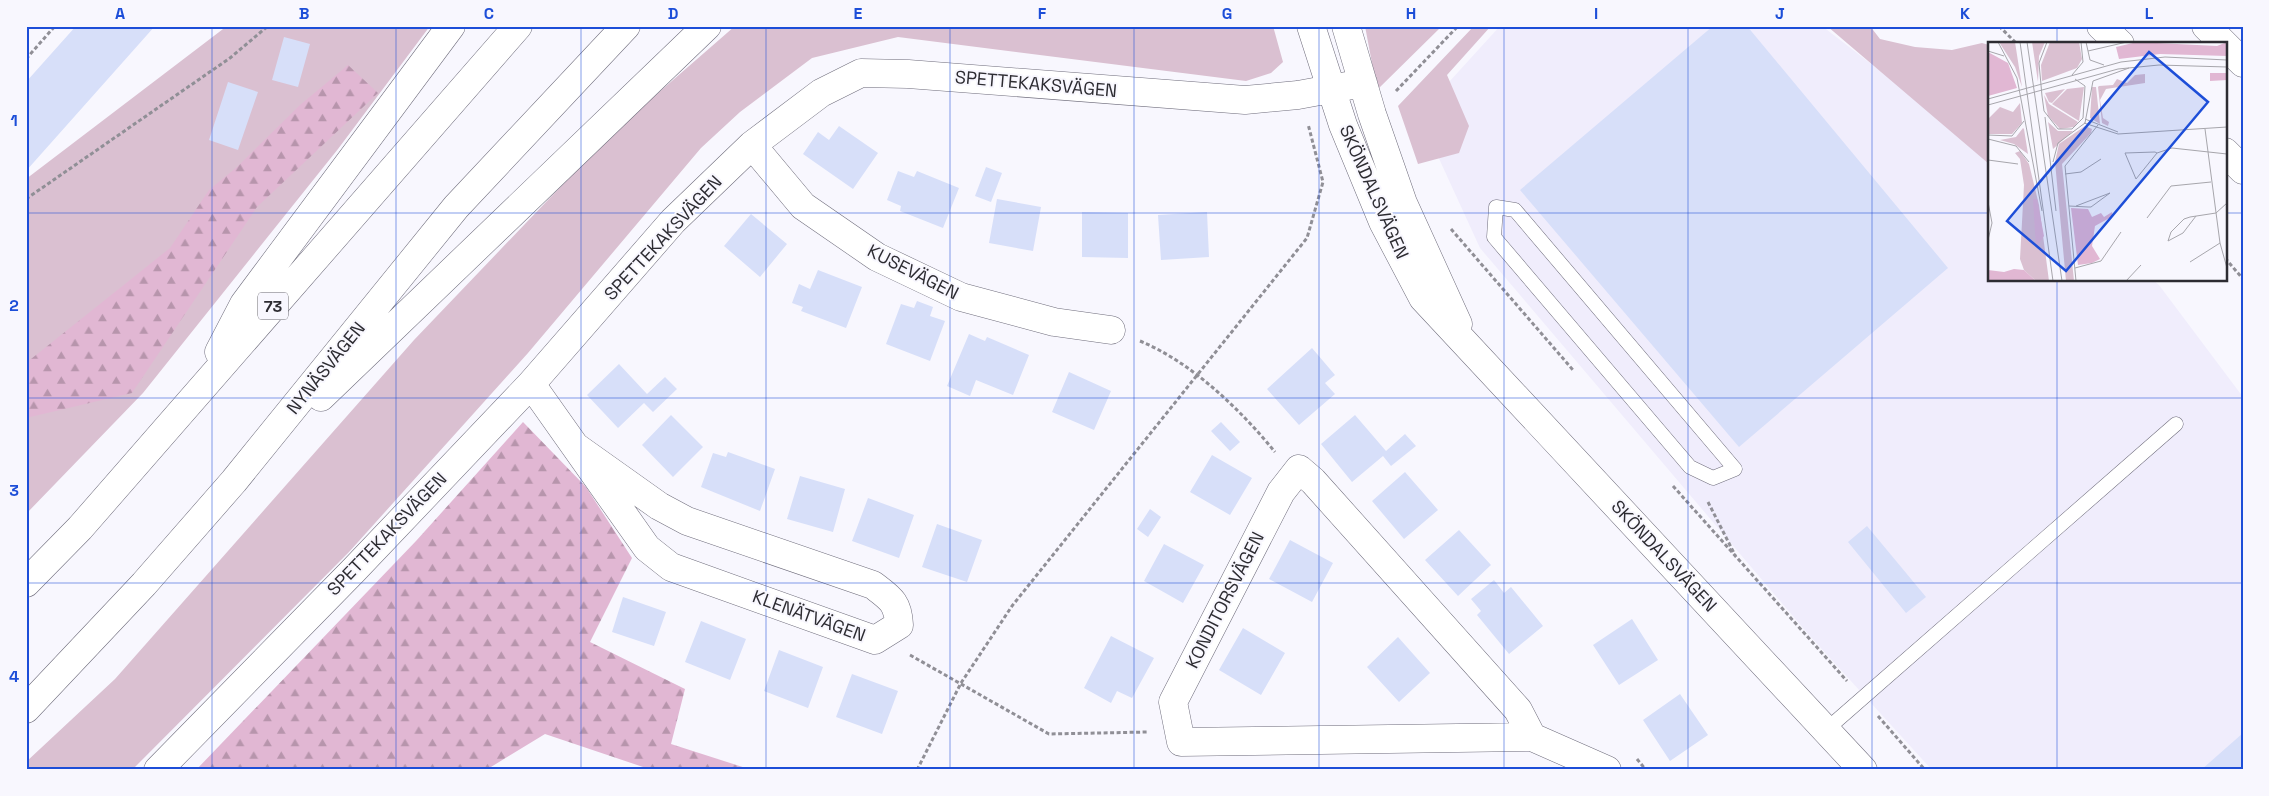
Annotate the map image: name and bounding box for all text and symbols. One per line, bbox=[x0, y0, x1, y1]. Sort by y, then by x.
text: A bbox=[115, 3, 125, 24]
text: B bbox=[299, 3, 309, 24]
text: C bbox=[484, 3, 494, 24]
text: D bbox=[668, 3, 678, 24]
text: E bbox=[854, 3, 863, 24]
text: F bbox=[1038, 3, 1047, 24]
text: G bbox=[1222, 3, 1232, 24]
text: H bbox=[1406, 3, 1416, 24]
text: I bbox=[1594, 3, 1598, 24]
text: J bbox=[1775, 3, 1785, 24]
text: K bbox=[1960, 3, 1970, 24]
text: L bbox=[2145, 3, 2154, 24]
inset map bbox=[1988, 42, 2226, 281]
street label: SPETTEKAKSVÄGEN bbox=[954, 65, 1118, 102]
text: 1 bbox=[10, 110, 18, 131]
street label: SKÖNDALSVÄGEN bbox=[1335, 121, 1414, 262]
street label: SPETTEKAKSVÄGEN bbox=[599, 170, 727, 305]
street label: KUSEVÄGEN bbox=[864, 239, 963, 304]
road number: 73 bbox=[258, 292, 288, 320]
text: 2 bbox=[9, 295, 19, 316]
street label: NYNÄSVÄGEN bbox=[281, 317, 370, 419]
street label: SPETTEKAKSVÄGEN bbox=[322, 467, 451, 600]
text: 3 bbox=[9, 480, 19, 501]
street label: SKÖNDALSVÄGEN bbox=[1607, 495, 1722, 616]
street label: KONDITORSVÄGEN bbox=[1180, 528, 1269, 672]
street label: KLENÄTVÄGEN bbox=[749, 584, 869, 647]
text: 4 bbox=[9, 666, 19, 687]

